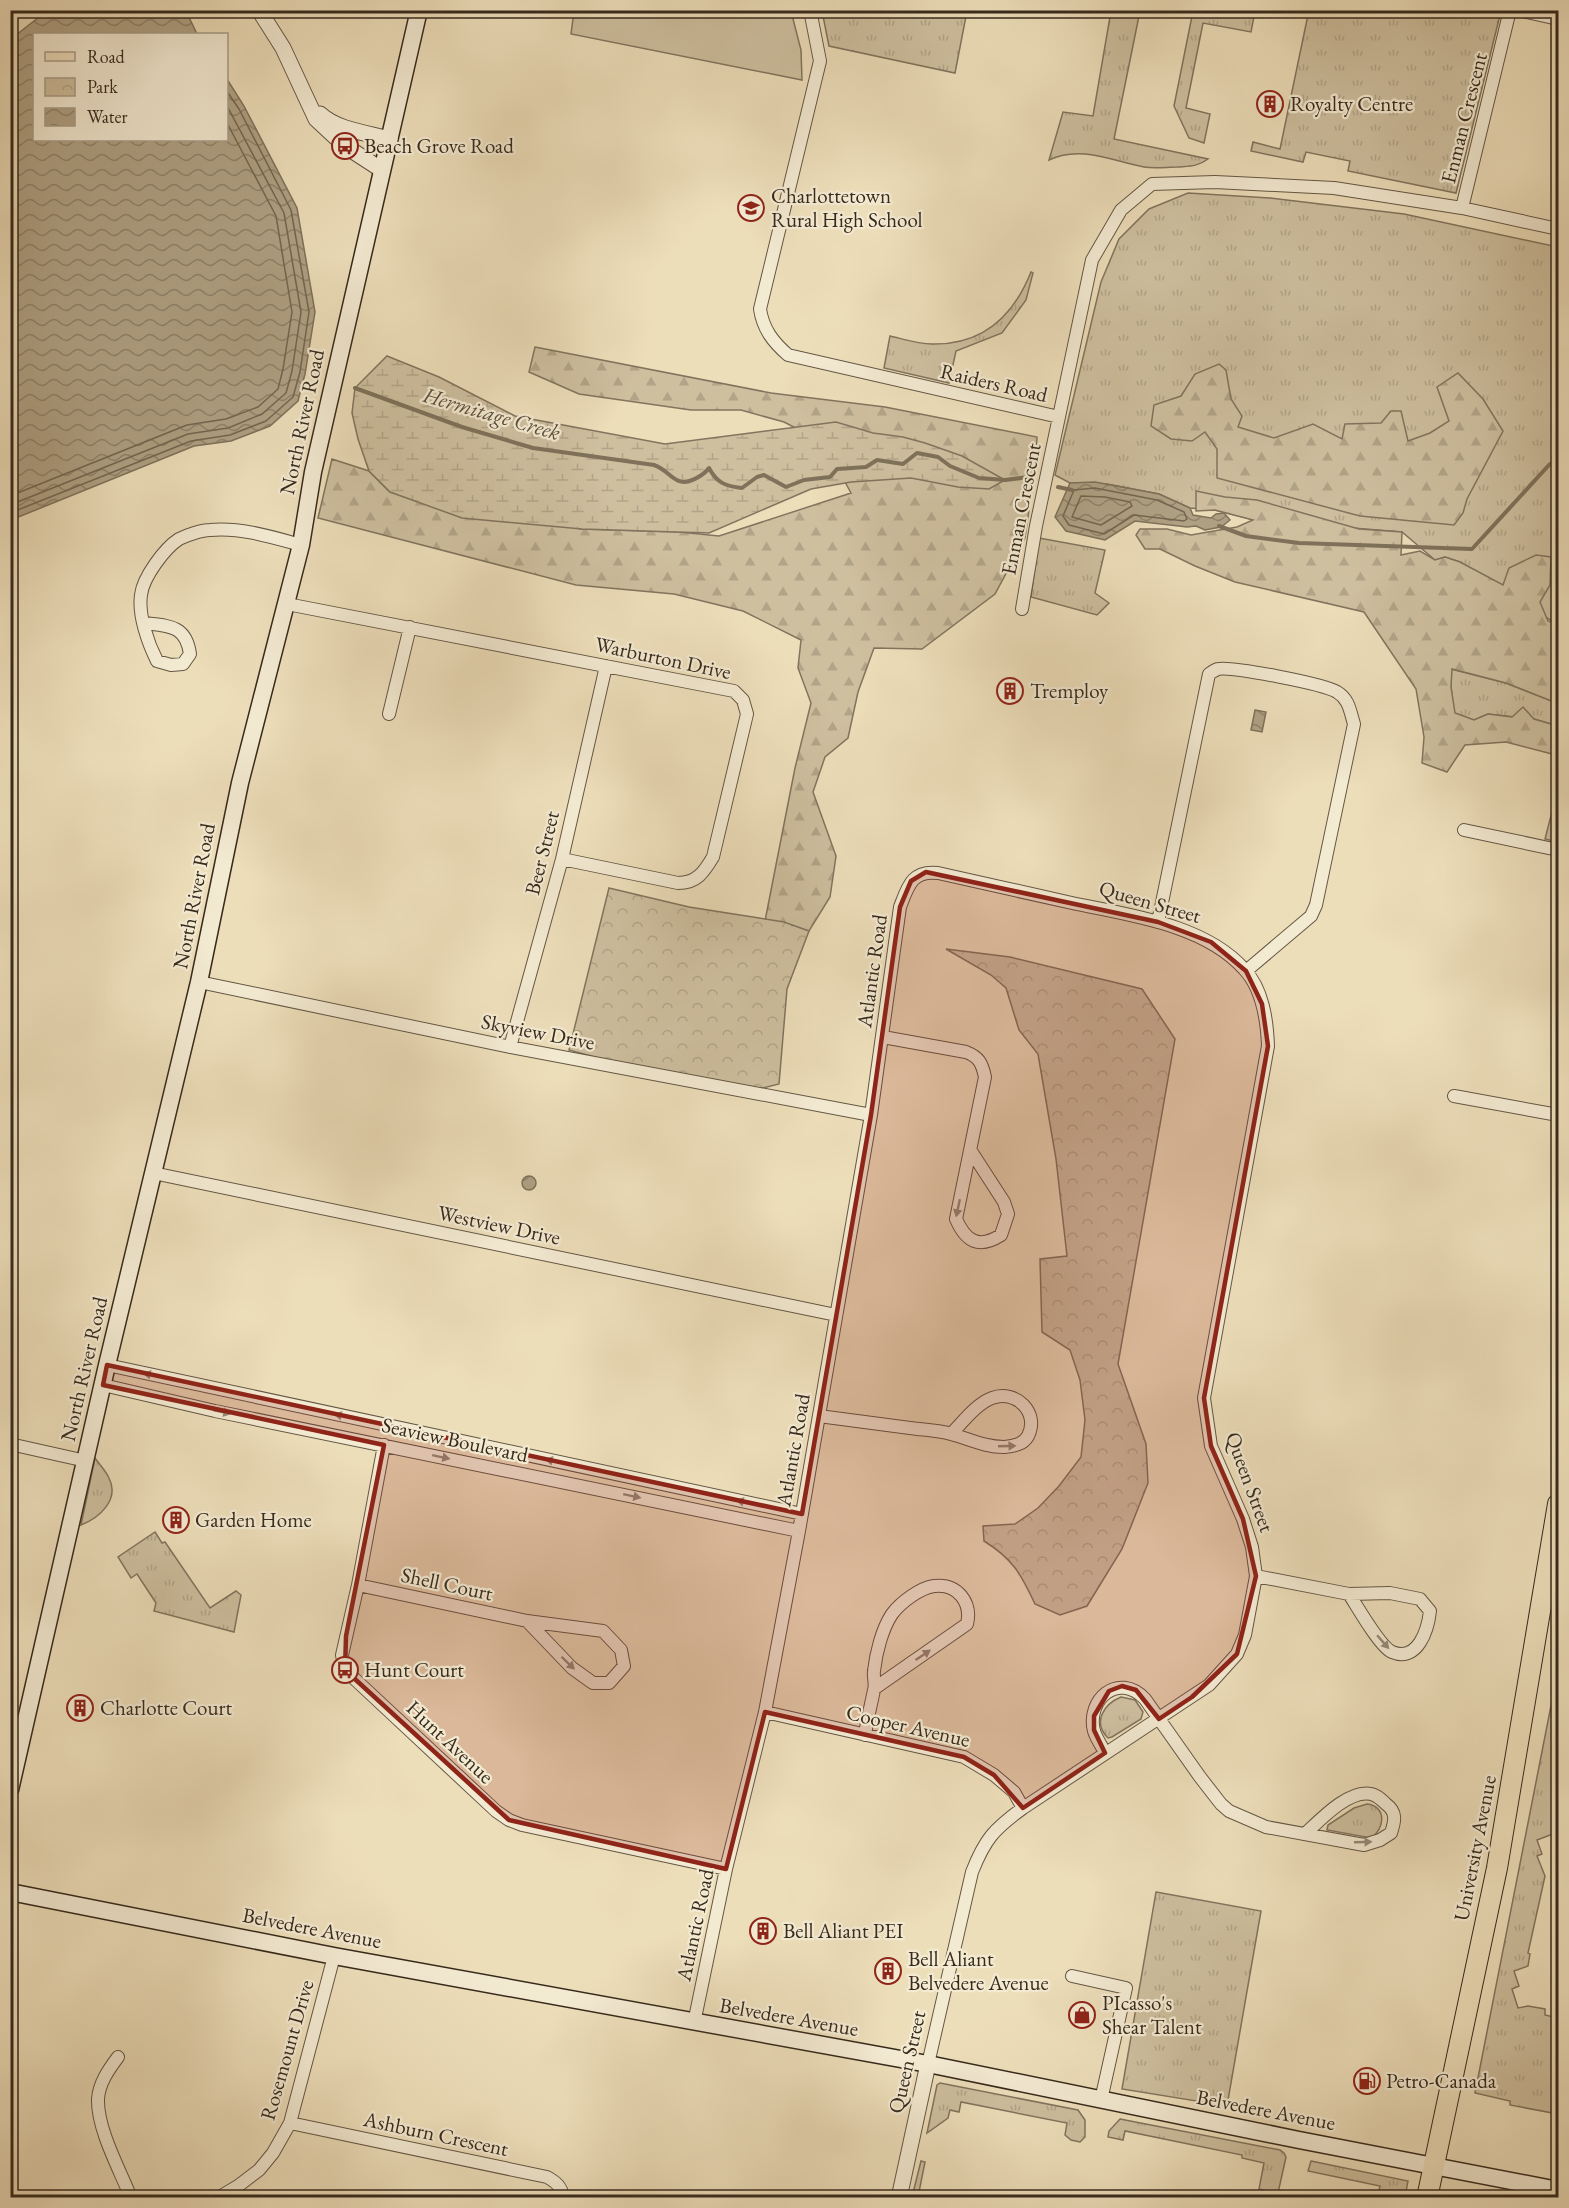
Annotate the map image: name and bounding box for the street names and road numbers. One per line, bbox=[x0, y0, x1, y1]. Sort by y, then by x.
street label: Enman Crescent bbox=[1434, 49, 1493, 186]
street label: North River Road bbox=[273, 346, 330, 497]
street label: Raiders Road bbox=[938, 357, 1051, 408]
street label: Enman Crescent bbox=[994, 440, 1047, 577]
street label: Warburton Drive bbox=[593, 630, 734, 685]
street label: Beer Street bbox=[518, 808, 565, 898]
street label: North River Road bbox=[166, 820, 221, 971]
street label: Queen Street bbox=[1096, 874, 1205, 930]
street label: Atlantic Road bbox=[850, 912, 893, 1030]
street label: Skyview Drive bbox=[479, 1007, 597, 1056]
street label: Westview Drive bbox=[435, 1198, 563, 1251]
street label: North River Road bbox=[54, 1293, 113, 1444]
street label: Atlantic Road bbox=[769, 1391, 816, 1509]
street label: Seaview Boulevard bbox=[379, 1411, 531, 1468]
street label: Queen Street bbox=[1219, 1428, 1281, 1536]
street label: Shell Court bbox=[399, 1561, 496, 1606]
street label: Hunt Avenue bbox=[401, 1694, 500, 1789]
street label: Cooper Avenue bbox=[844, 1698, 973, 1753]
street label: University Avenue bbox=[1447, 1773, 1502, 1923]
street label: Atlantic Road bbox=[669, 1866, 720, 1984]
street label: Belvedere Avenue bbox=[240, 1901, 384, 1954]
street label: Rosemount Drive bbox=[254, 1977, 319, 2123]
street label: Belvedere Avenue bbox=[717, 1991, 861, 2042]
street label: Queen Street bbox=[882, 2007, 933, 2116]
street label: Belvedere Avenue bbox=[1194, 2083, 1338, 2136]
street label: Ashburn Crescent bbox=[360, 2105, 511, 2162]

